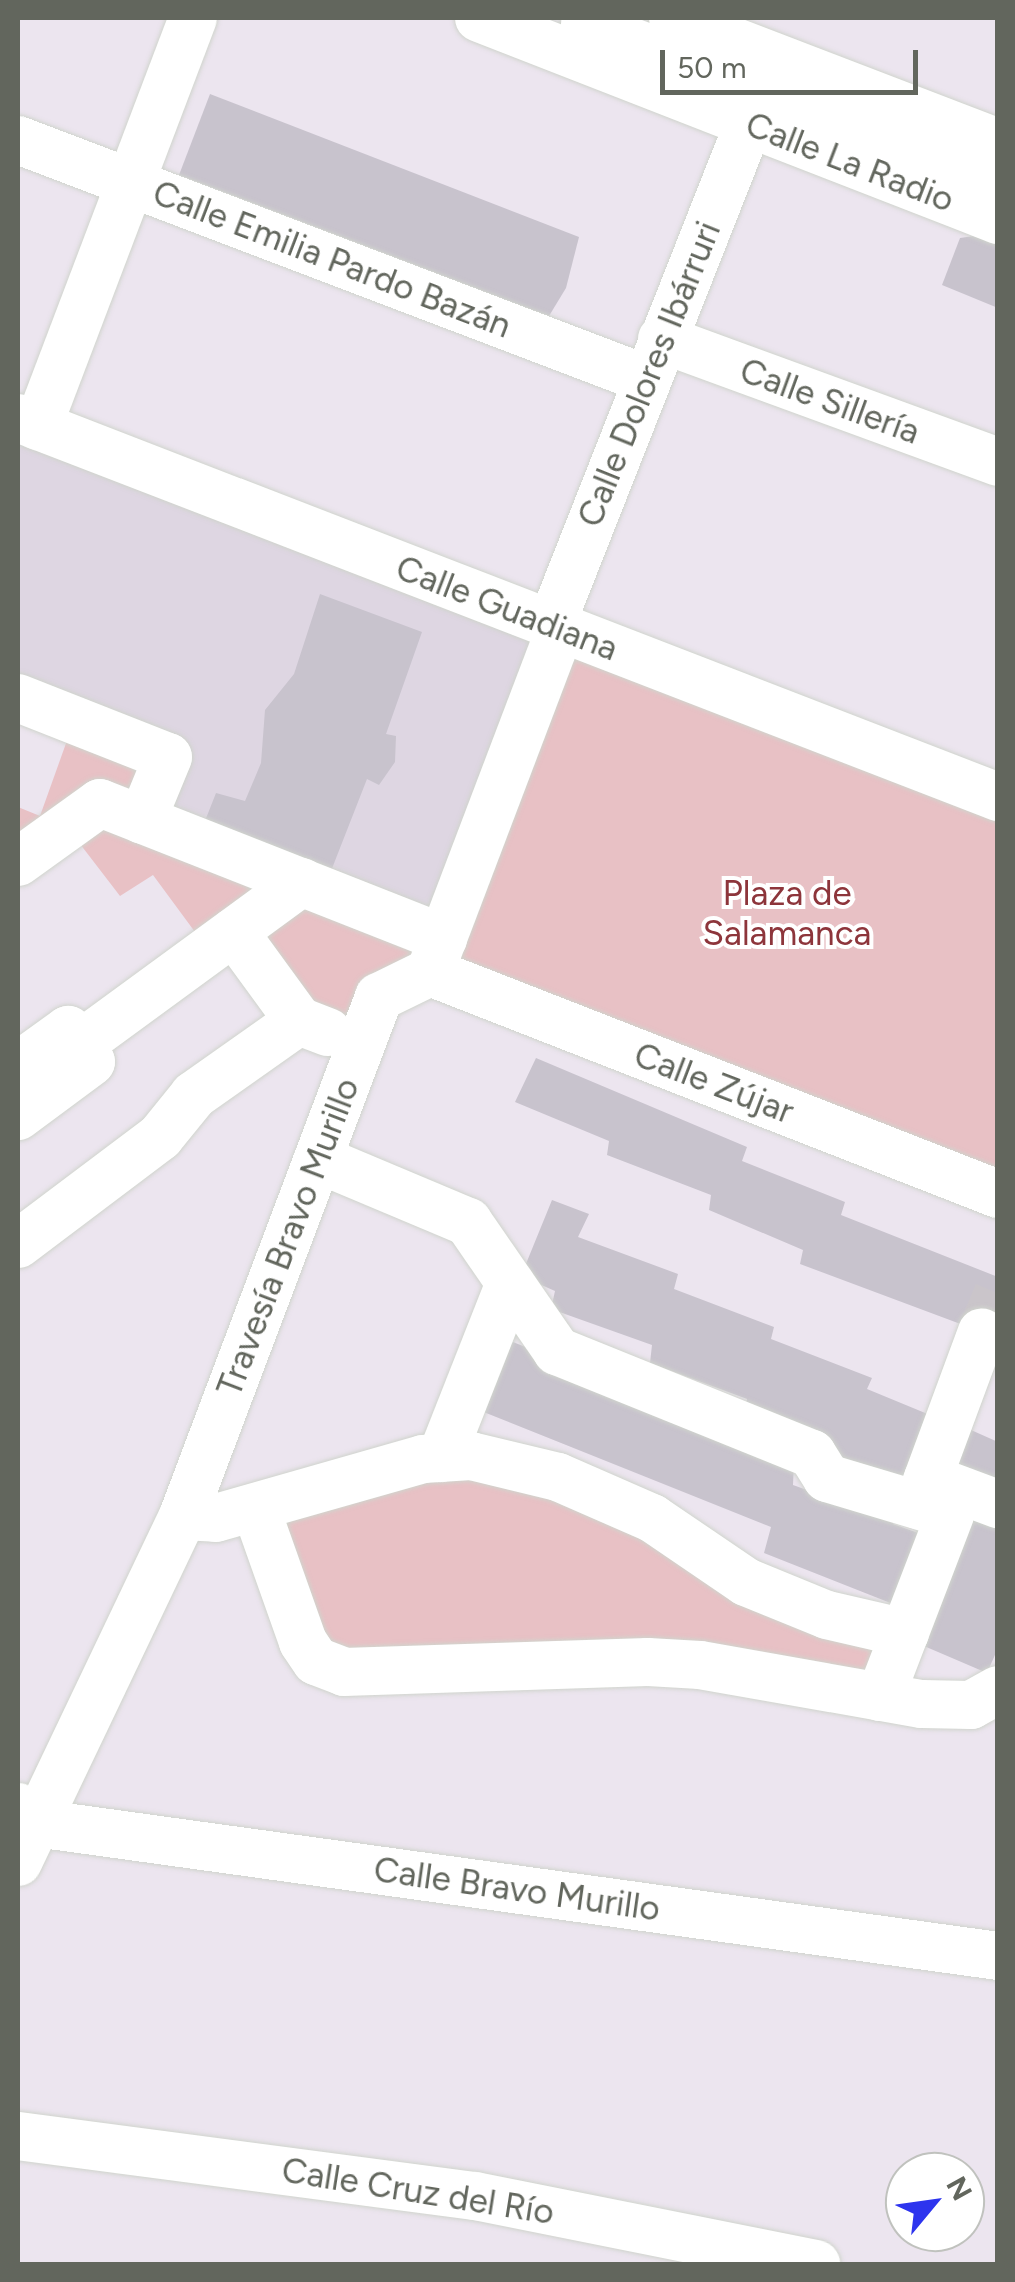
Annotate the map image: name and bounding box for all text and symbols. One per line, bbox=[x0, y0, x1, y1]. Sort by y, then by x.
scale bar bbox=[665, 30, 922, 92]
text: 50 m bbox=[677, 49, 746, 86]
street label: Calle La Radio bbox=[740, 103, 960, 221]
street label: Calle Emilia Pardo Bazán bbox=[147, 171, 517, 347]
street label: Calle Dolores Ibárruri bbox=[569, 215, 729, 533]
street label: Calle Sillería bbox=[734, 349, 926, 453]
street label: Calle Guadiana bbox=[390, 546, 624, 670]
park label: Plaza de Salamanca bbox=[703, 872, 871, 954]
street label: Calle Zújar bbox=[628, 1033, 800, 1133]
street label: Travesía Bravo Murillo bbox=[208, 1072, 368, 1402]
street label: Calle Bravo Murillo bbox=[371, 1848, 663, 1930]
street label: Calle Cruz del Río bbox=[279, 2149, 557, 2233]
north arrow bbox=[885, 2152, 985, 2252]
text: N bbox=[939, 2171, 980, 2206]

